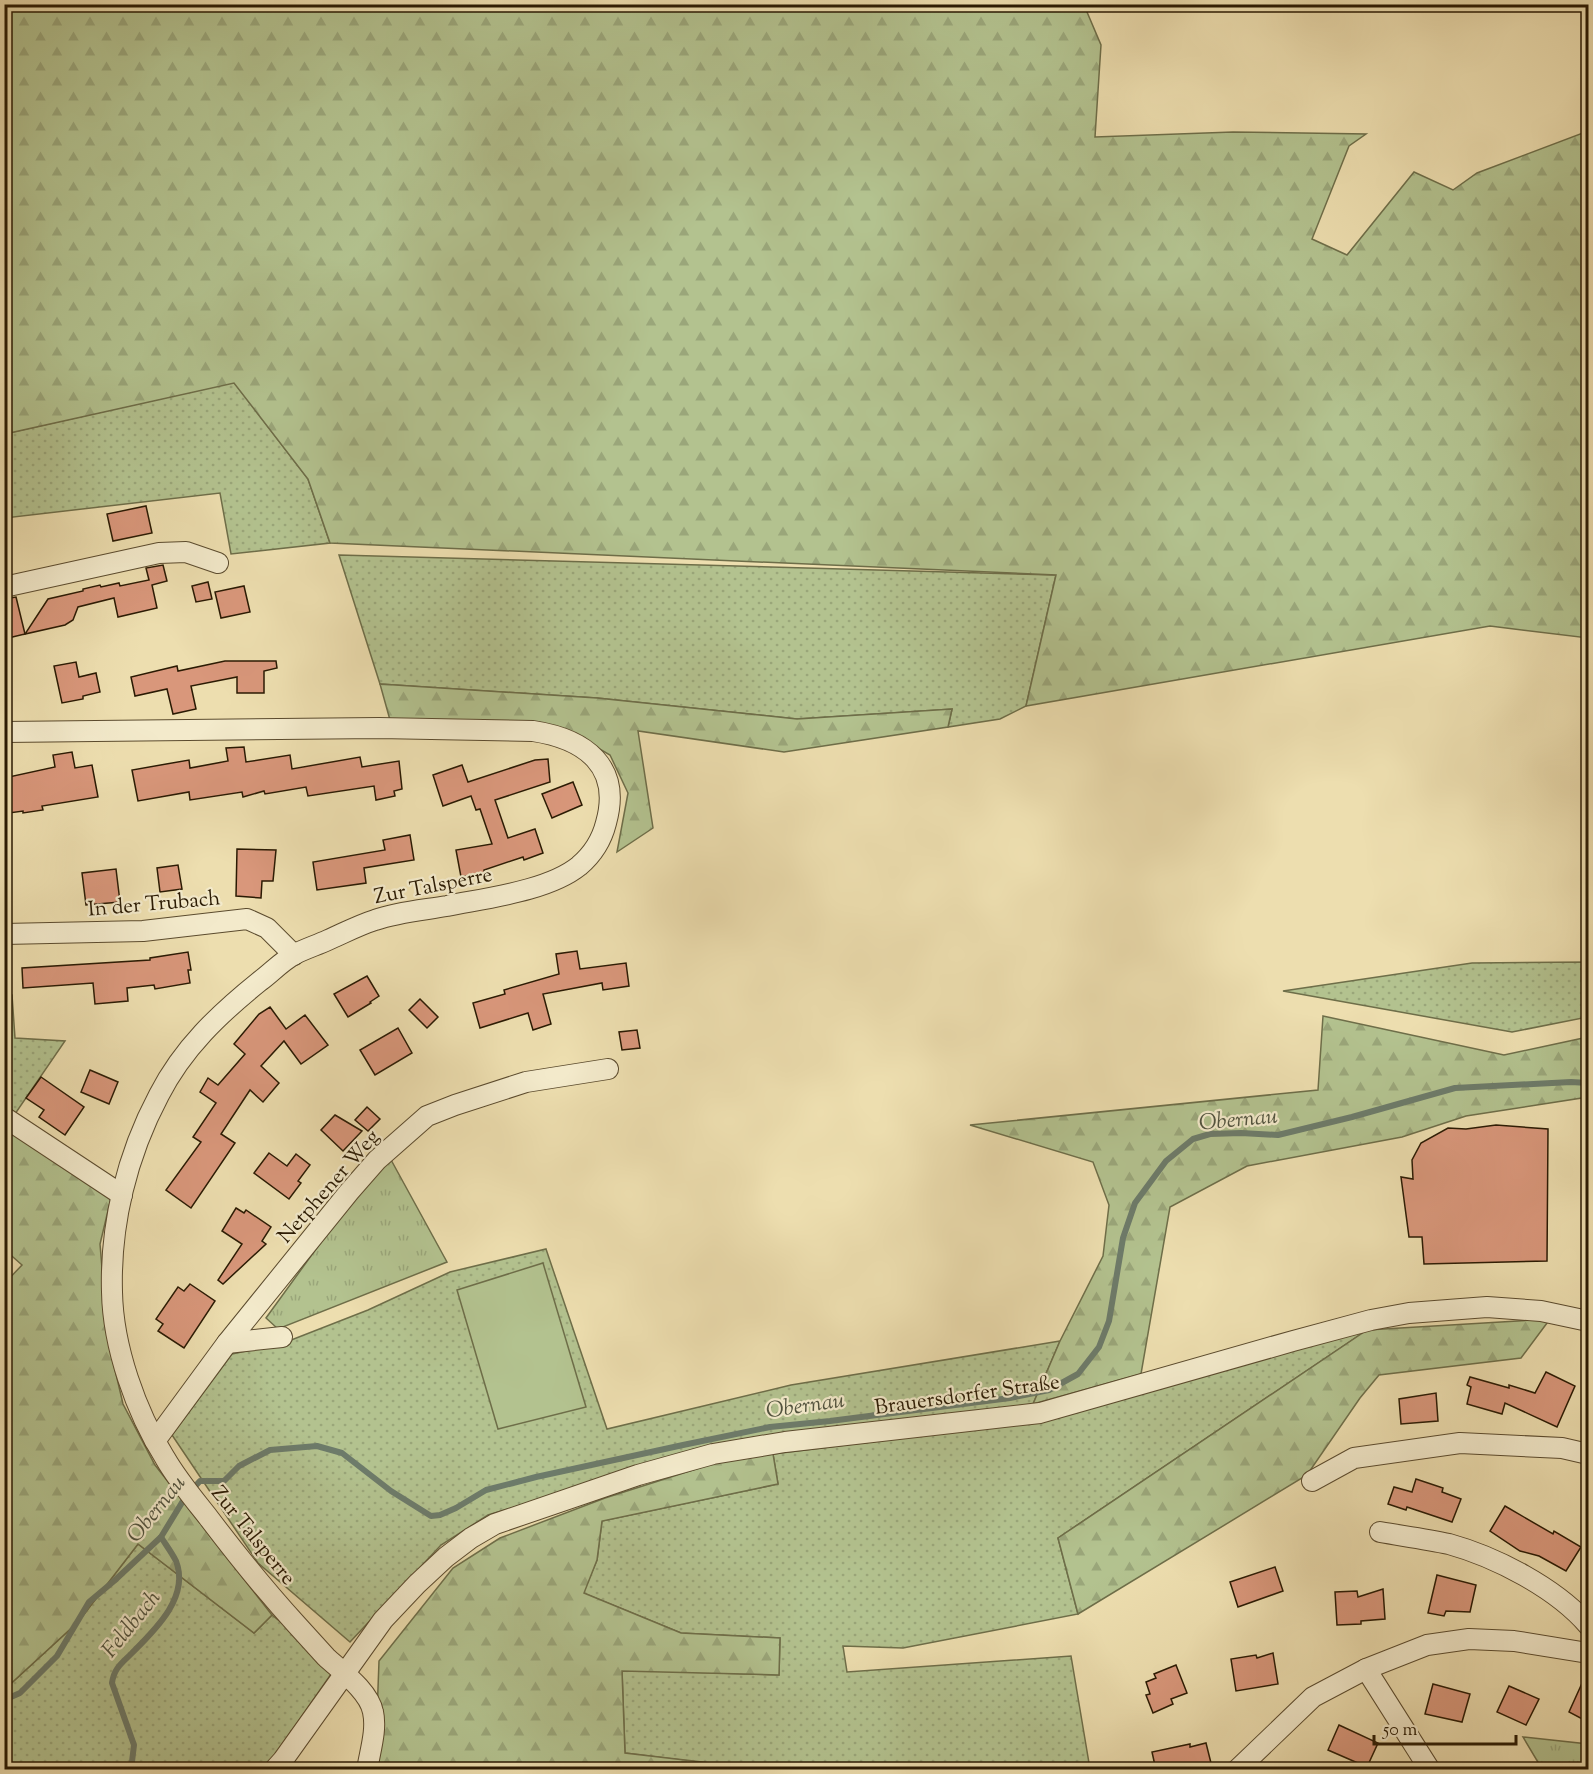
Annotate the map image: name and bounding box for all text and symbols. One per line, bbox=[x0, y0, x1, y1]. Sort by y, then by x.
street label: Zur Talsperre bbox=[372, 861, 495, 913]
street label: In der Trubach bbox=[87, 884, 222, 926]
water label: Obernau bbox=[1198, 1102, 1279, 1140]
street label: Netphener Weg bbox=[271, 1124, 388, 1251]
street label: Brauersdorfer Straße bbox=[873, 1368, 1062, 1424]
water label: Obernau bbox=[764, 1386, 847, 1428]
water label: Obernau bbox=[120, 1469, 195, 1551]
street label: Zur Talsperre bbox=[203, 1480, 302, 1592]
water label: Feldbach bbox=[95, 1584, 170, 1666]
scale bar bbox=[1374, 1708, 1516, 1746]
text: 50 m bbox=[1382, 1718, 1418, 1744]

